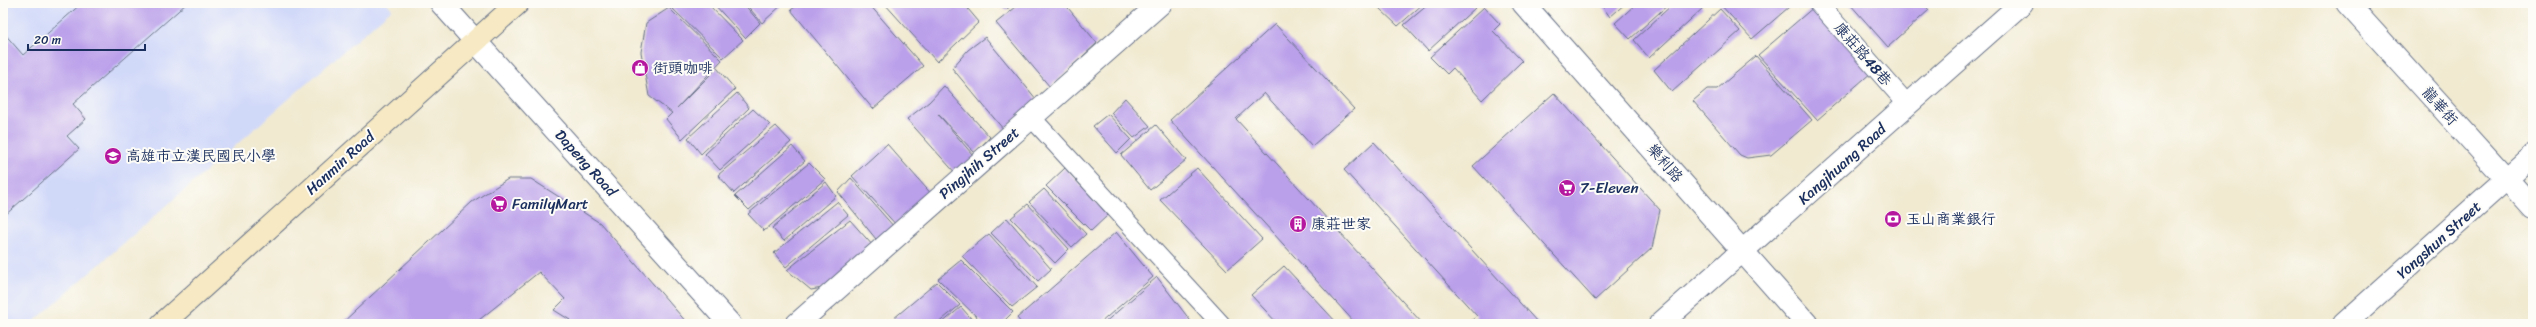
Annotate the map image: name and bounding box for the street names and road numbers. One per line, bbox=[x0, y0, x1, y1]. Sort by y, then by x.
street label: 康莊路48巷 bbox=[1827, 16, 1899, 92]
street label: 龍華街 bbox=[2415, 81, 2465, 131]
street label: Kangjhuang Road bbox=[1792, 116, 1893, 211]
street label: Pingjhih Street bbox=[933, 120, 1026, 206]
street label: Dapeng Road bbox=[548, 123, 624, 204]
street label: Hanmin Road bbox=[299, 124, 381, 201]
street label: 樂利路 bbox=[1640, 137, 1690, 189]
street label: Yongshun Street bbox=[2391, 194, 2488, 285]

